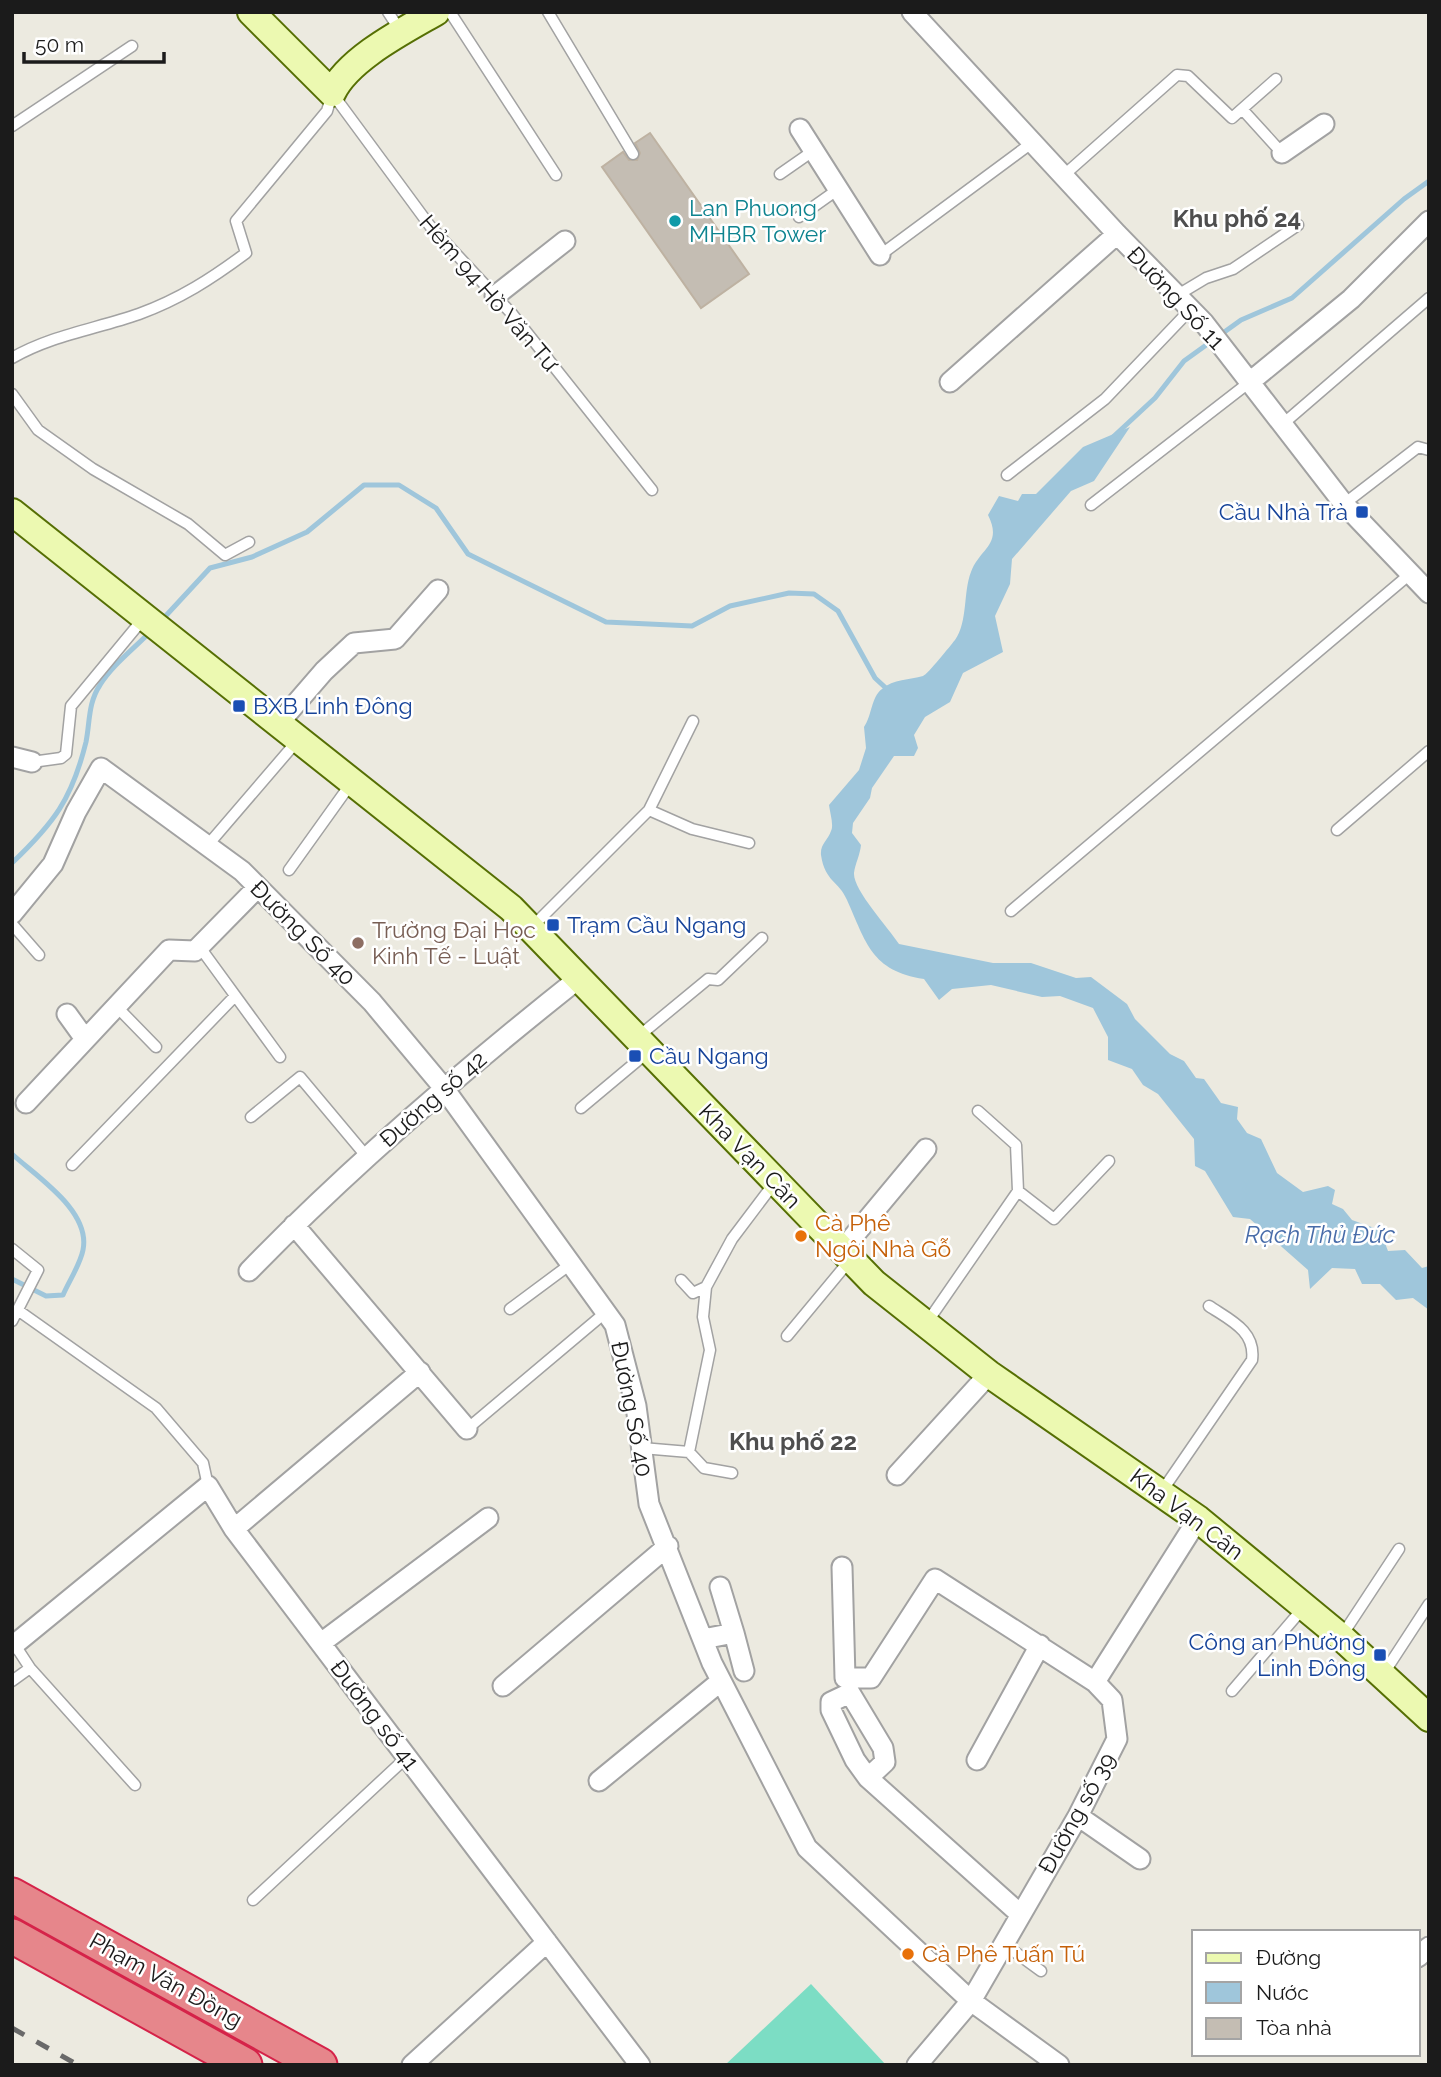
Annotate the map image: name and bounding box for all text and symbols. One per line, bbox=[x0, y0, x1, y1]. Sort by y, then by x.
scale bar bbox=[24, 21, 164, 65]
text: 50 m bbox=[35, 32, 84, 57]
place label: Lan Phuong MHBR Tower bbox=[689, 194, 826, 247]
district label: Khu phố 24 bbox=[1173, 204, 1301, 233]
street label: Hẻm 94 Hồ Văn Tư bbox=[414, 209, 566, 377]
marker: Lan Phuong MHBR Tower bbox=[667, 213, 683, 229]
street label: Đường Số 11 bbox=[1122, 241, 1231, 355]
place label: Cầu Nhà Trà bbox=[1219, 498, 1348, 525]
marker: Cầu Nhà Trà bbox=[1354, 504, 1370, 520]
place label: BXB Linh Đông bbox=[253, 692, 413, 719]
marker: BXB Linh Đông bbox=[231, 698, 247, 714]
street label: Đường Số 40 bbox=[245, 874, 362, 991]
place label: Trạm Cầu Ngang bbox=[567, 911, 746, 938]
place label: Trường Đại Học Kinh Tế - Luật bbox=[372, 916, 536, 969]
marker: Trạm Cầu Ngang bbox=[545, 917, 561, 933]
marker: Trường Đại Học Kinh Tế - Luật bbox=[350, 935, 366, 951]
place label: Cầu Ngang bbox=[649, 1042, 769, 1069]
street label: Đường số 42 bbox=[374, 1045, 492, 1152]
marker: Cầu Ngang bbox=[627, 1048, 643, 1064]
street label: Kha Vạn Cân bbox=[694, 1098, 807, 1214]
place label: Cà Phê Ngôi Nhà Gỗ bbox=[815, 1209, 951, 1262]
water label: Rạch Thủ Đức bbox=[1245, 1220, 1396, 1249]
marker: Cà Phê Ngôi Nhà Gỗ bbox=[793, 1228, 809, 1244]
street label: Đường Số 40 bbox=[606, 1339, 659, 1479]
district label: Khu phố 22 bbox=[729, 1427, 857, 1456]
street label: Kha Vạn Cân bbox=[1125, 1462, 1249, 1565]
place label: Công an Phường Linh Đông bbox=[1189, 1628, 1366, 1681]
marker: Công an Phường Linh Đông bbox=[1372, 1647, 1388, 1663]
street label: Đường số 41 bbox=[325, 1654, 426, 1775]
street label: Đường số 39 bbox=[1032, 1748, 1121, 1878]
street label: Phạm Văn Đồng bbox=[85, 1926, 247, 2033]
legend bbox=[1192, 1930, 1420, 2056]
place label: Cà Phê Tuấn Tú bbox=[922, 1940, 1085, 1967]
text: Đường bbox=[1256, 1945, 1321, 1970]
marker: Cà Phê Tuấn Tú bbox=[900, 1946, 916, 1962]
text: Nước bbox=[1256, 1980, 1309, 2005]
text: Tòa nhà bbox=[1256, 2015, 1332, 2040]

